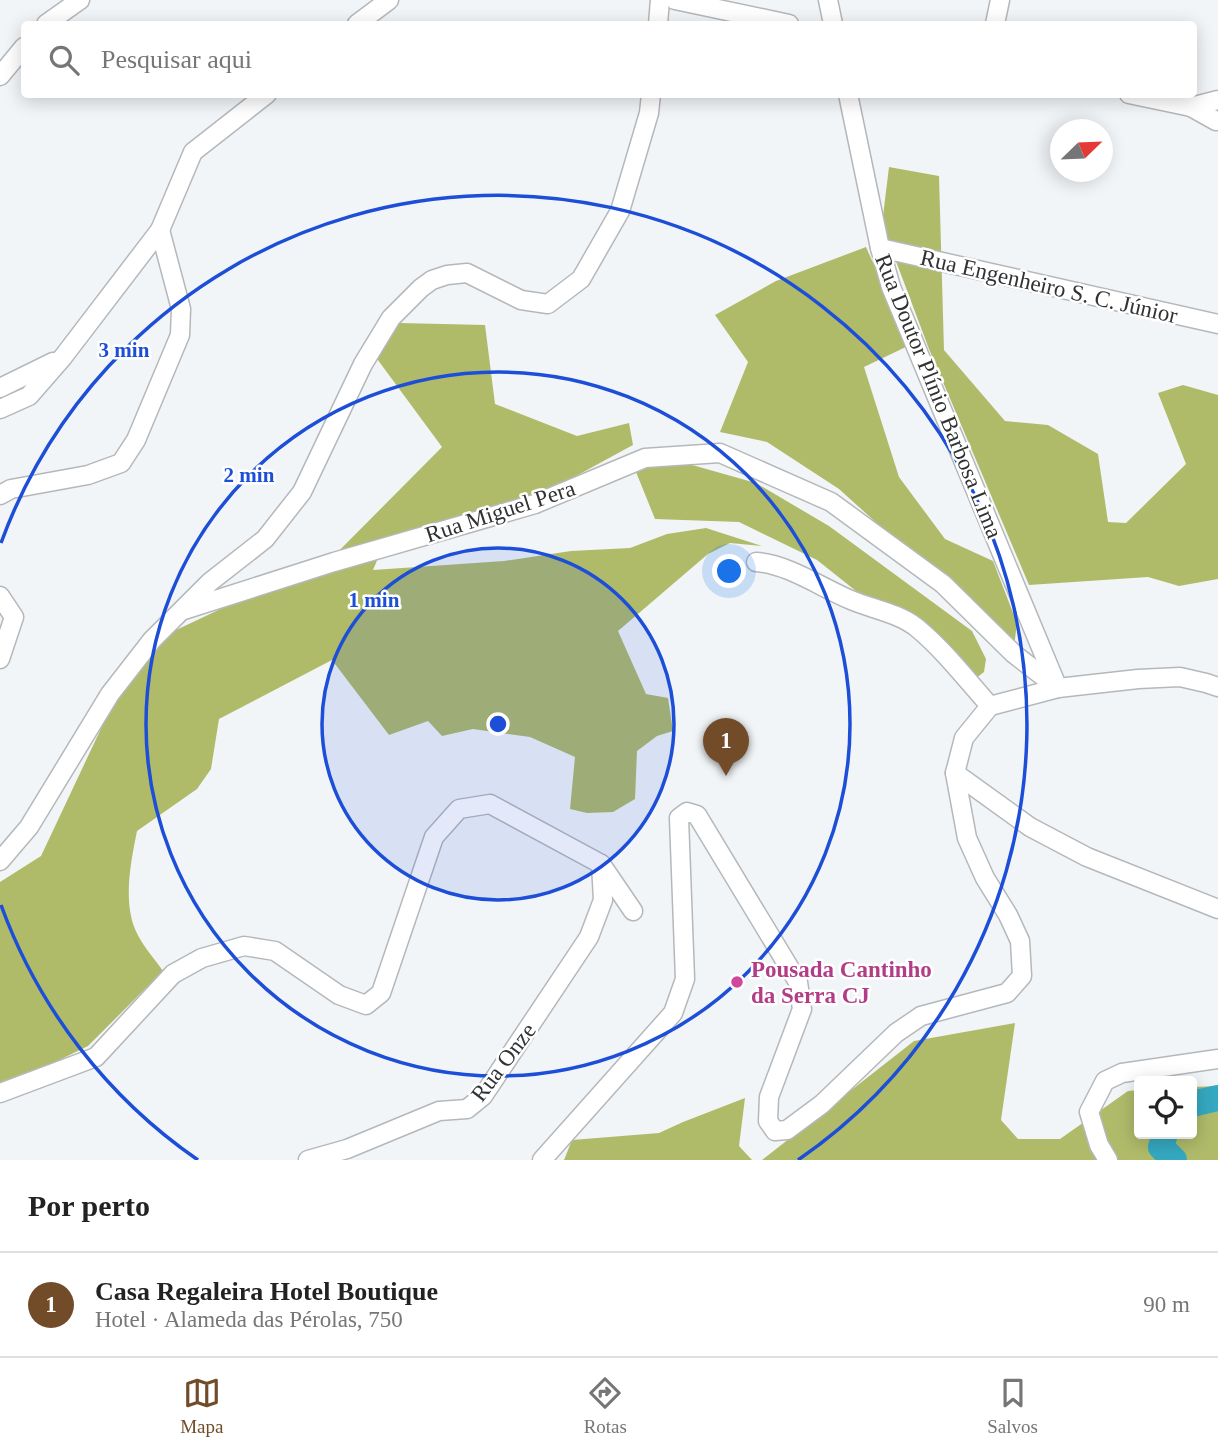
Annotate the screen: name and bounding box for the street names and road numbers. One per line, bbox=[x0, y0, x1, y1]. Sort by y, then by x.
street label: Rua Engenheiro S. C. Júnior bbox=[918, 245, 1180, 328]
street label: Rua Doutor Plínio Barbosa Lima bbox=[870, 251, 1007, 542]
street label: Rua Miguel Pera bbox=[422, 476, 578, 547]
street label: Rua Onze bbox=[466, 1018, 541, 1106]

